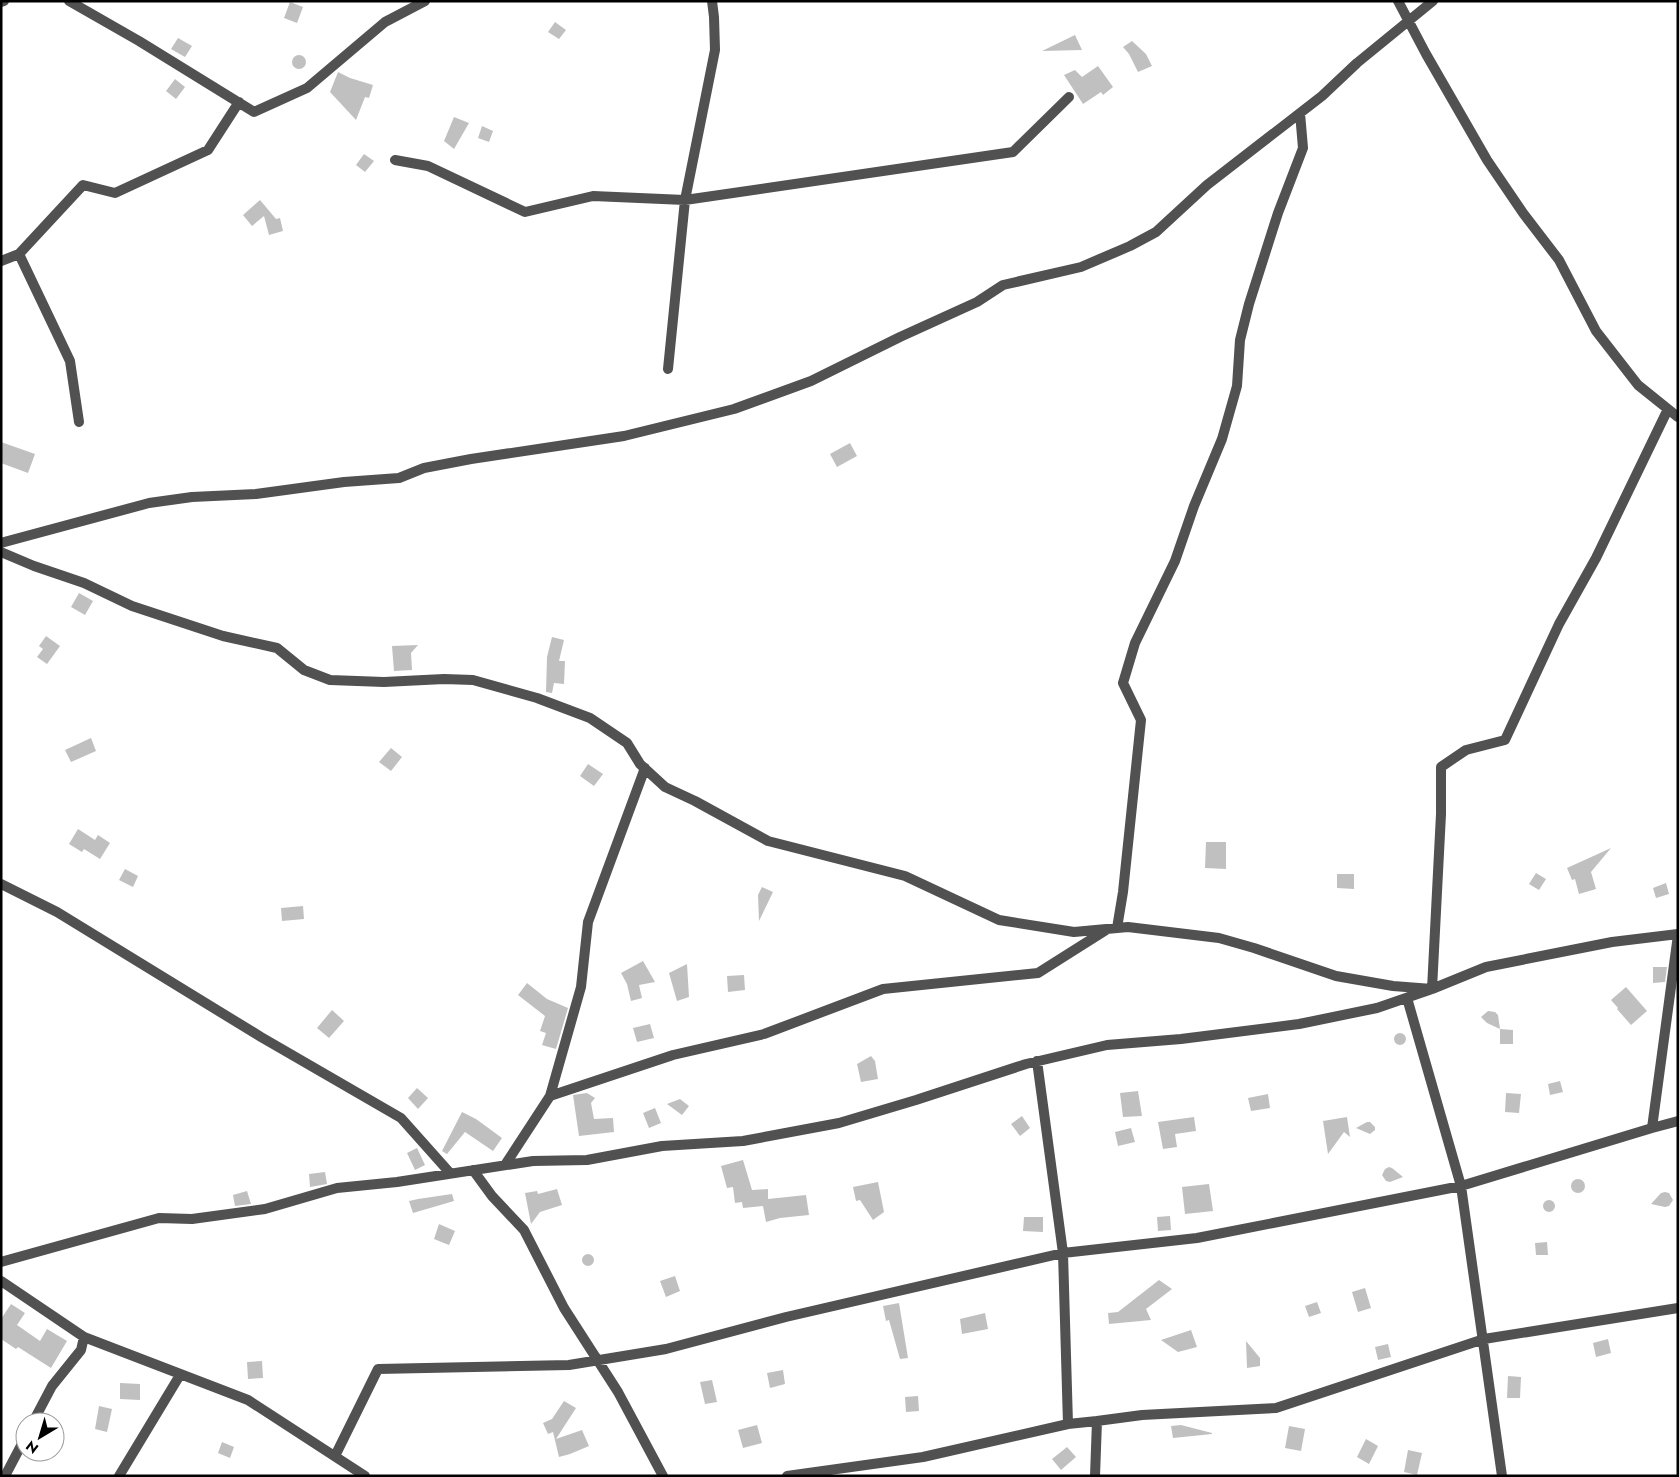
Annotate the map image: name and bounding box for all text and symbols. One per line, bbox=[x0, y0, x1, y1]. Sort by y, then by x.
north arrow bbox=[15, 1412, 65, 1462]
text: N bbox=[21, 1436, 43, 1459]

